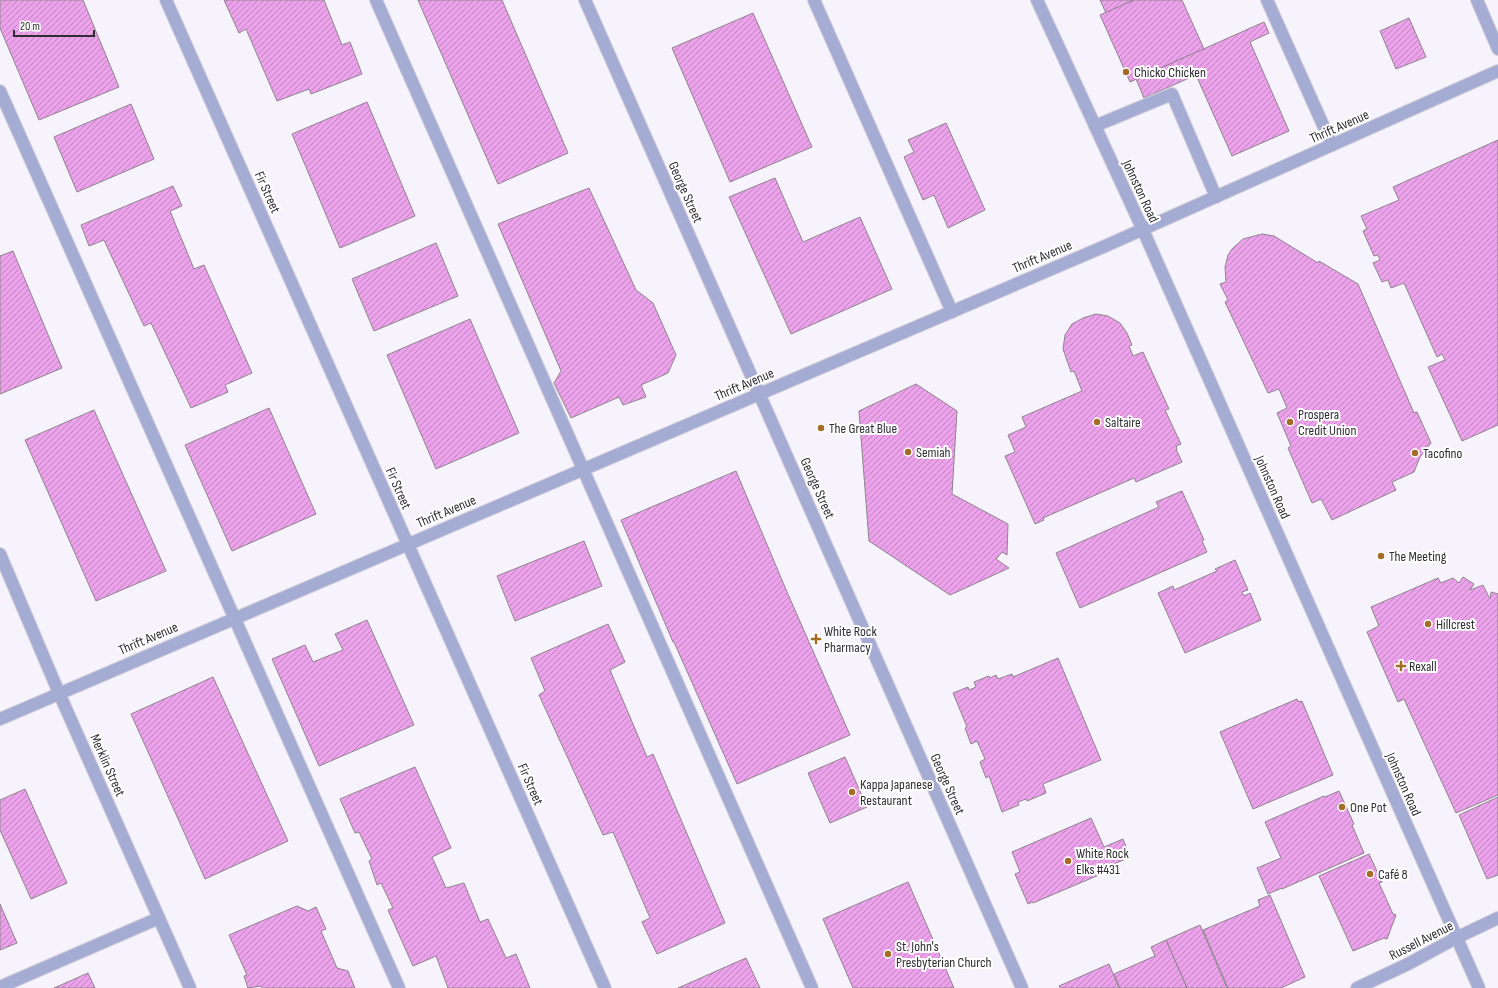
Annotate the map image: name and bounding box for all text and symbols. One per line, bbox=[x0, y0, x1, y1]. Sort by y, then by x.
scale bar bbox=[14, 12, 94, 38]
text: 20 m bbox=[20, 19, 40, 34]
place label: Chicko Chicken bbox=[1134, 64, 1206, 81]
marker: Chicko Chicken bbox=[1121, 67, 1131, 77]
street label: Thrift Avenue bbox=[1307, 106, 1371, 147]
street label: Johnston Road bbox=[1118, 156, 1163, 225]
street label: George Street bbox=[665, 159, 707, 225]
street label: Fir Street bbox=[251, 169, 284, 216]
street label: Thrift Avenue bbox=[1010, 236, 1074, 277]
street label: Thrift Avenue bbox=[712, 364, 776, 405]
place label: Prospera Credit Union bbox=[1298, 406, 1356, 439]
place label: Saltaire bbox=[1105, 414, 1141, 431]
marker: Saltaire bbox=[1092, 417, 1102, 427]
marker: Prospera Credit Union bbox=[1285, 417, 1295, 427]
place label: The Great Blue bbox=[829, 420, 897, 437]
marker: The Great Blue bbox=[816, 423, 826, 433]
place label: Semiah bbox=[916, 444, 951, 461]
place label: Tacofino bbox=[1423, 445, 1463, 462]
marker: Semiah bbox=[903, 447, 913, 457]
marker: Tacofino bbox=[1410, 448, 1420, 458]
street label: Johnston Road bbox=[1251, 452, 1294, 522]
street label: George Street bbox=[797, 455, 839, 521]
street label: Fir Street bbox=[382, 465, 415, 512]
street label: Thrift Avenue bbox=[414, 491, 478, 532]
place label: The Meeting bbox=[1389, 548, 1447, 565]
marker: The Meeting bbox=[1376, 551, 1386, 561]
place label: Hillcrest bbox=[1436, 616, 1475, 633]
street label: Thrift Avenue bbox=[116, 618, 180, 659]
marker: Hillcrest bbox=[1423, 619, 1433, 629]
place label: White Rock Pharmacy bbox=[824, 623, 877, 656]
marker: White Rock Pharmacy bbox=[811, 634, 821, 644]
place label: Rexall bbox=[1409, 658, 1437, 675]
marker: Rexall bbox=[1396, 661, 1406, 671]
street label: Merklin Street bbox=[86, 731, 129, 799]
street label: Johnston Road bbox=[1382, 749, 1425, 819]
street label: George Street bbox=[927, 751, 969, 817]
street label: Fir Street bbox=[514, 761, 547, 808]
place label: Kappa Japanese Restaurant bbox=[860, 776, 933, 809]
marker: Kappa Japanese Restaurant bbox=[847, 787, 857, 797]
place label: One Pot bbox=[1350, 799, 1387, 816]
marker: One Pot bbox=[1337, 802, 1347, 812]
place label: White Rock Elks #431 bbox=[1076, 845, 1129, 878]
marker: White Rock Elks #431 bbox=[1063, 856, 1073, 866]
place label: Café 8 bbox=[1378, 866, 1408, 883]
marker: Café 8 bbox=[1365, 869, 1375, 879]
street label: Russell Avenue bbox=[1386, 917, 1456, 964]
place label: St. John's Presbyterian Church bbox=[896, 938, 992, 971]
marker: St. John's Presbyterian Church bbox=[883, 949, 893, 959]

